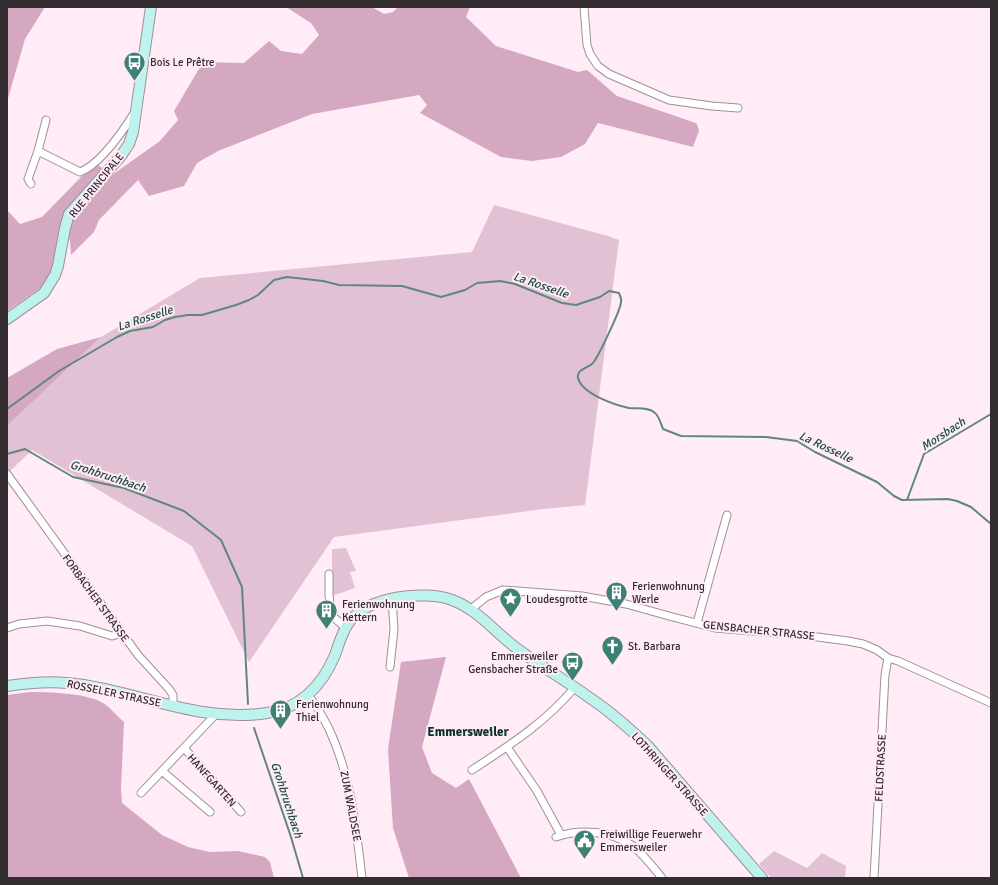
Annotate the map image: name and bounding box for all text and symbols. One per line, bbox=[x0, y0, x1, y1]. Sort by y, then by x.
bus stop icon: Bois Le Prêtre bbox=[122, 49, 148, 82]
place label: Bois Le Prêtre bbox=[150, 56, 215, 69]
street label: RUE PRINCIPALE bbox=[66, 150, 127, 221]
water label: La Rosselle bbox=[511, 269, 571, 302]
water label: La Rosselle bbox=[116, 302, 176, 334]
water label: Morsbach bbox=[918, 414, 969, 454]
water label: La Rosselle bbox=[797, 429, 856, 467]
water label: Grohbruchbach bbox=[68, 457, 148, 496]
street label: FORBACHER STRASSE bbox=[59, 552, 132, 645]
building icon: Ferienwohnung Werle bbox=[604, 579, 630, 612]
place label: Ferienwohnung Werle bbox=[632, 580, 705, 606]
place icon: Loudesgrotte bbox=[498, 586, 524, 619]
place label: Loudesgrotte bbox=[526, 593, 588, 606]
building icon: Ferienwohnung Kettern bbox=[313, 597, 339, 630]
place label: Ferienwohnung Kettern bbox=[342, 598, 415, 624]
street label: GENSBACHER STRASSE bbox=[702, 618, 816, 643]
church icon: St. Barbara bbox=[600, 633, 626, 666]
place label: St. Barbara bbox=[628, 640, 681, 653]
bus stop icon: Emmersweiler Gensbacher Straße bbox=[560, 649, 586, 682]
place label: Emmersweiler Gensbacher Straße bbox=[468, 650, 558, 676]
street label: ROSSELER STRASSE bbox=[66, 677, 162, 710]
building icon: Ferienwohnung Thiel bbox=[268, 697, 294, 730]
place label: Ferienwohnung Thiel bbox=[296, 698, 369, 724]
district label: Emmersweiler bbox=[427, 724, 510, 740]
street label: LOTHRINGER STRASSE bbox=[629, 730, 711, 819]
street label: FELDSTRASSE bbox=[872, 734, 889, 802]
street label: HANFGARTEN bbox=[184, 751, 239, 809]
water label: Grohbruchbach bbox=[267, 760, 306, 840]
street label: ZUM WALDSEE bbox=[337, 770, 364, 843]
public building icon: Freiwillige Feuerwehr Emmersweiler bbox=[571, 827, 597, 860]
place label: Freiwillige Feuerwehr Emmersweiler bbox=[600, 828, 702, 854]

